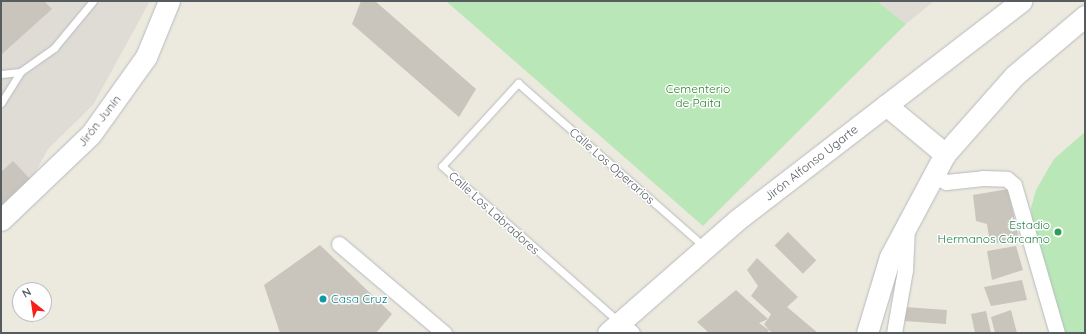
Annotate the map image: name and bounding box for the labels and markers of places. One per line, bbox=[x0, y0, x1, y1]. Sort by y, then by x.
place label: Estadio Hermanos Cárcamo bbox=[938, 218, 1050, 246]
marker: Estadio Hermanos Cárcamo bbox=[1053, 227, 1063, 237]
place label: Casa Cruz bbox=[331, 292, 387, 306]
marker: Casa Cruz bbox=[318, 294, 328, 304]

